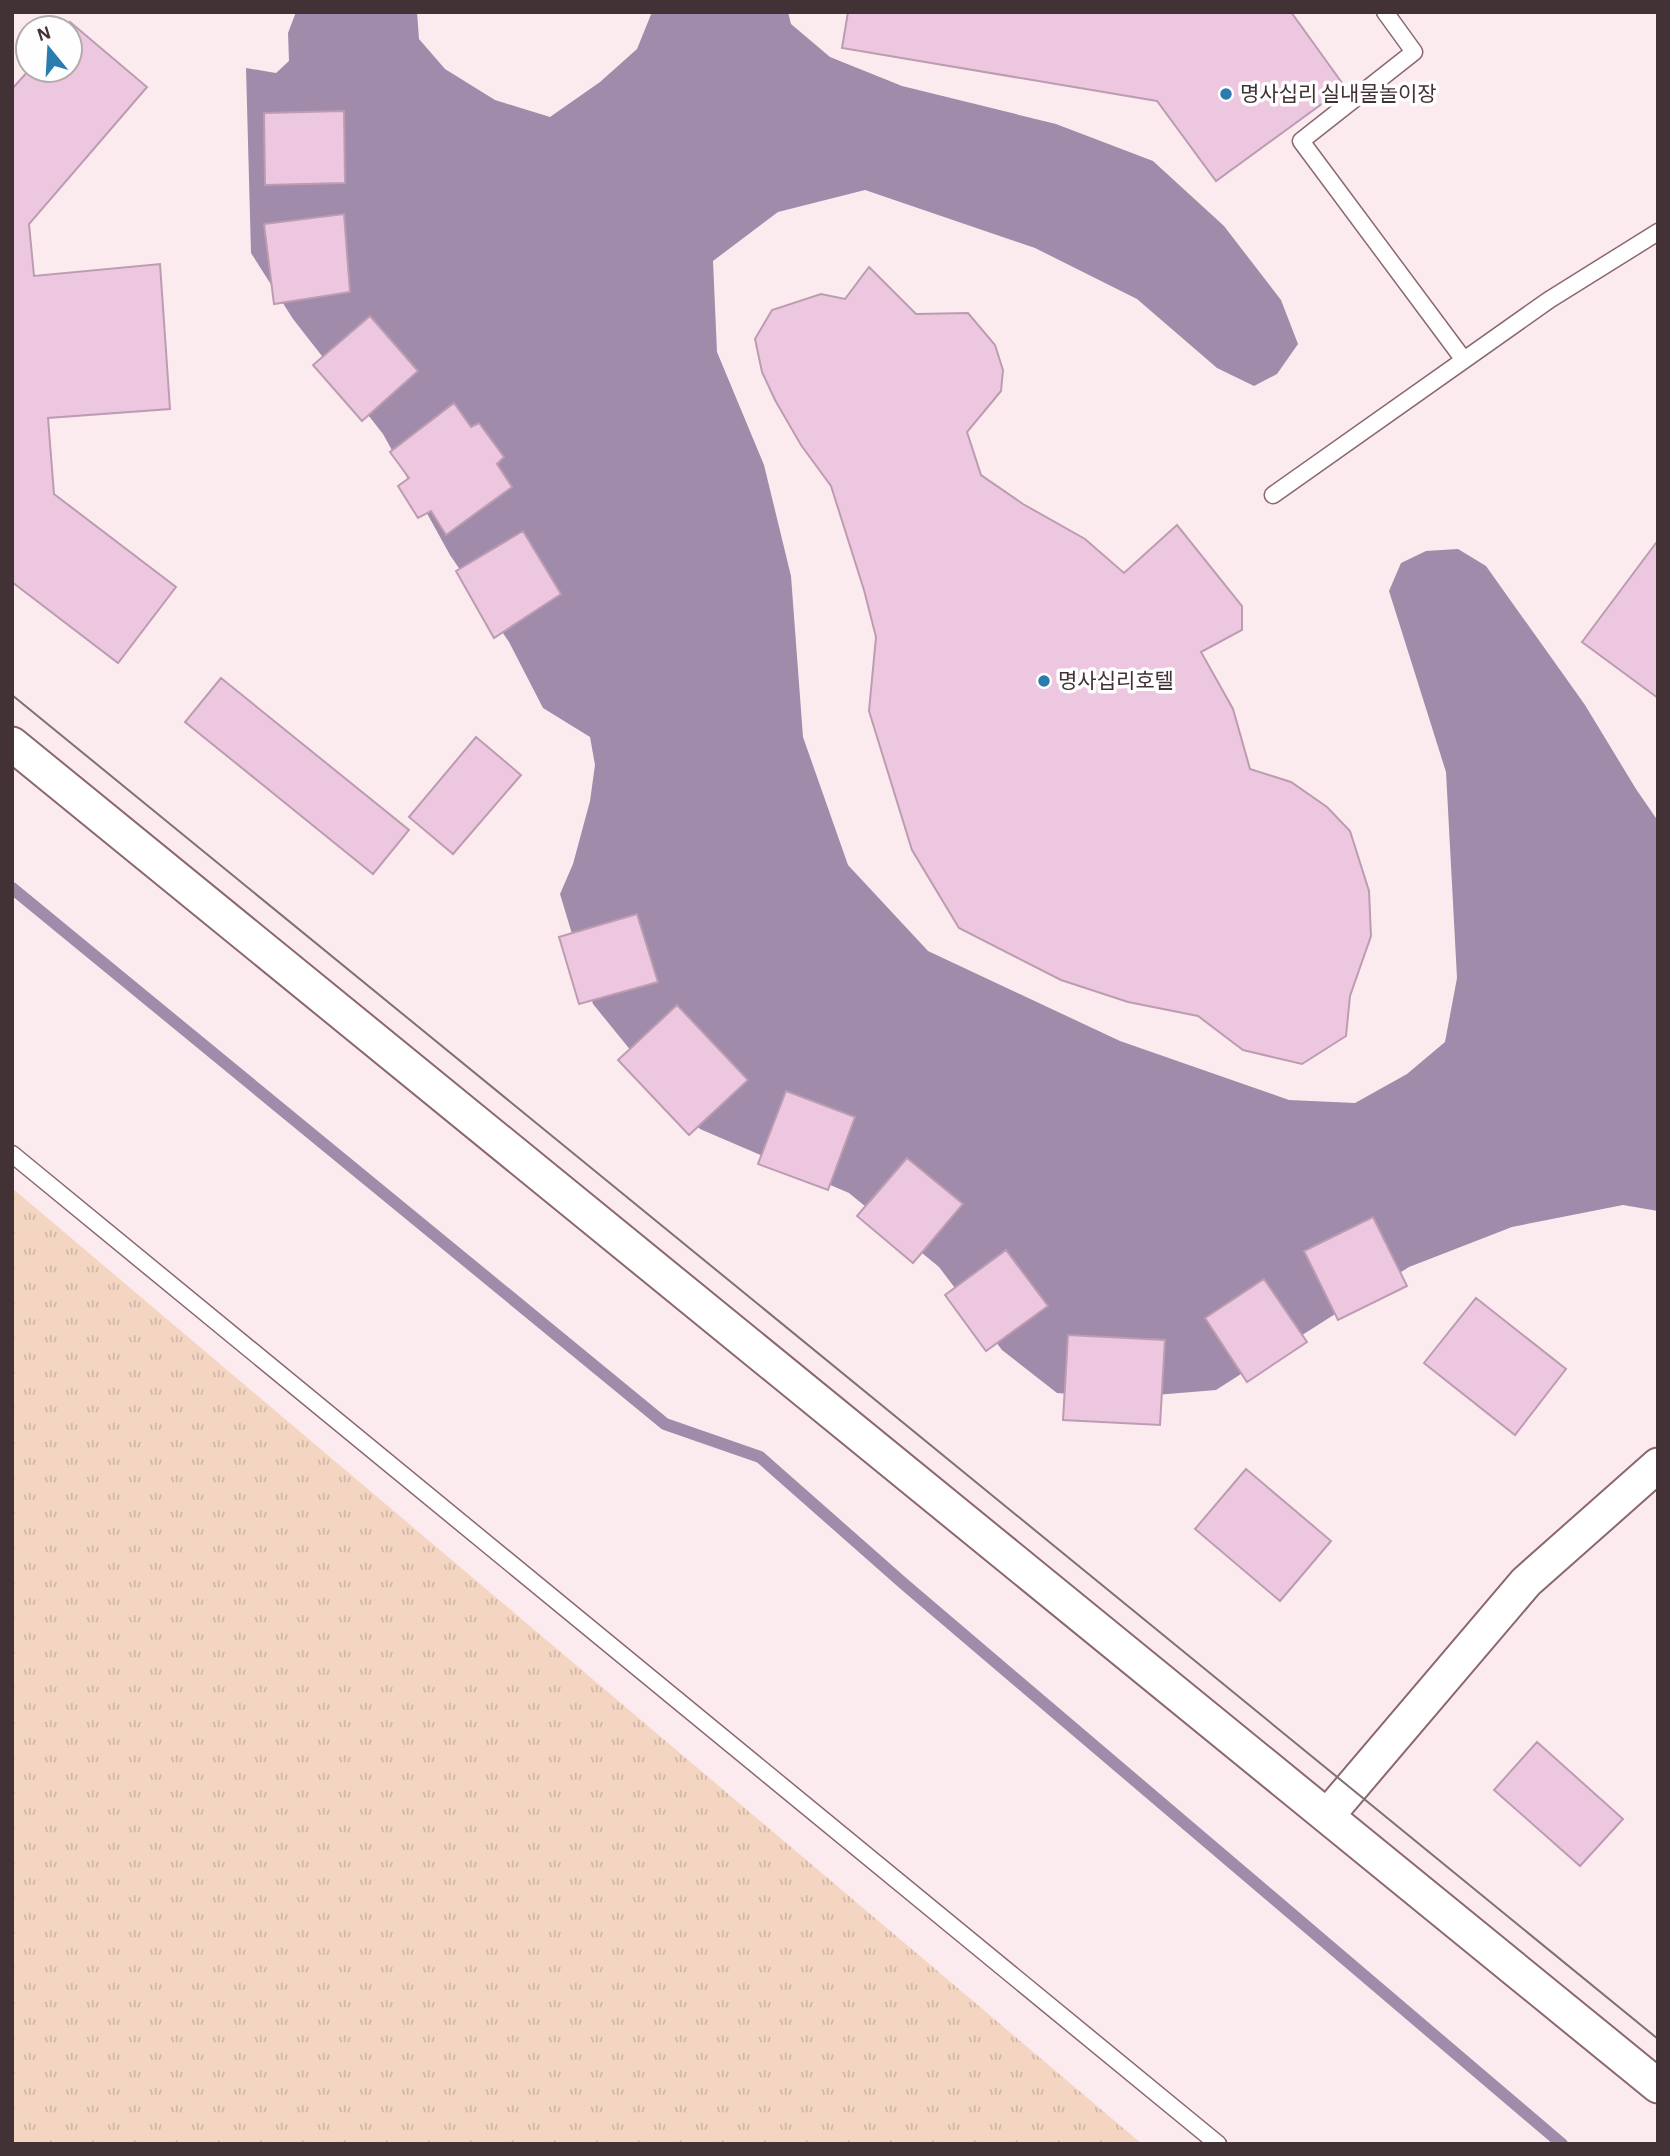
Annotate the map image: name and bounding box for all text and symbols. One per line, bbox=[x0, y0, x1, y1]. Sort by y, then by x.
north arrow bbox=[14, 14, 84, 84]
text: N bbox=[35, 23, 53, 45]
place label: 명사십리 실내물놀이장 bbox=[1240, 83, 1437, 105]
marker: 명사십리 실내물놀이장 bbox=[1218, 86, 1234, 102]
place label: 명사십리호텔 bbox=[1058, 670, 1174, 692]
marker: 명사십리호텔 bbox=[1036, 673, 1052, 689]

